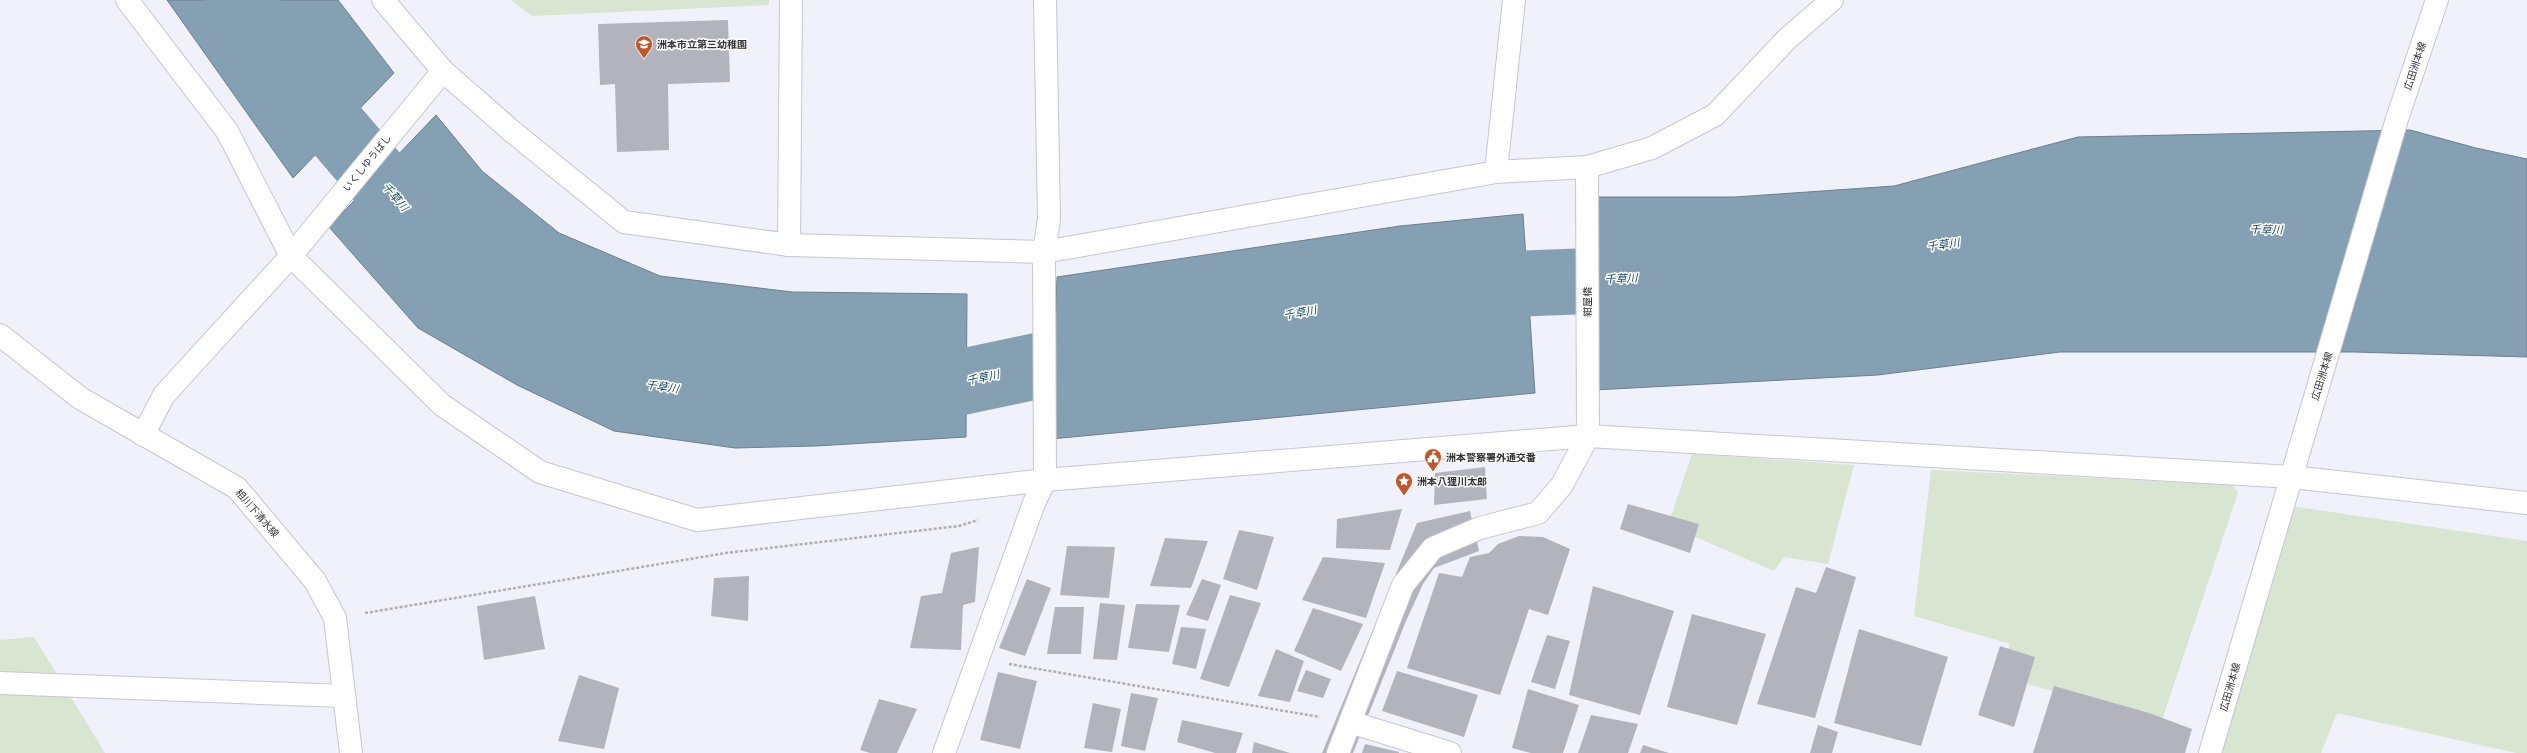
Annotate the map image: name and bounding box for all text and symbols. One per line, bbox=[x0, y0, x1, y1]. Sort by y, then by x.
school or university icon: 洲本市立第三幼稚園 bbox=[634, 34, 654, 59]
place label: 洲本市立第三幼稚園 bbox=[657, 39, 747, 50]
street label: 広田洲本線 bbox=[2402, 41, 2428, 91]
street label: いくしゆうばし bbox=[341, 132, 393, 194]
water label: 千草川 bbox=[379, 180, 411, 214]
water label: 千草川 bbox=[2249, 223, 2284, 237]
water label: 千草川 bbox=[1926, 236, 1961, 254]
water label: 千草川 bbox=[1604, 272, 1639, 286]
street label: 紺屋橋 bbox=[1582, 287, 1593, 317]
water label: 千草川 bbox=[1283, 304, 1318, 322]
street label: 広田洲本線 bbox=[2309, 350, 2335, 402]
water label: 千草川 bbox=[966, 368, 1001, 388]
water label: 千草川 bbox=[645, 378, 680, 396]
public building icon: 洲本警察署外通交番 bbox=[1423, 447, 1443, 472]
place label: 洲本警察署外通交番 bbox=[1446, 452, 1536, 463]
place icon: 洲本八狸川太郎 bbox=[1394, 471, 1414, 496]
place label: 洲本八狸川太郎 bbox=[1417, 476, 1487, 487]
street label: 相川下清水線 bbox=[233, 487, 281, 539]
street label: 広田洲本線 bbox=[2218, 661, 2242, 713]

